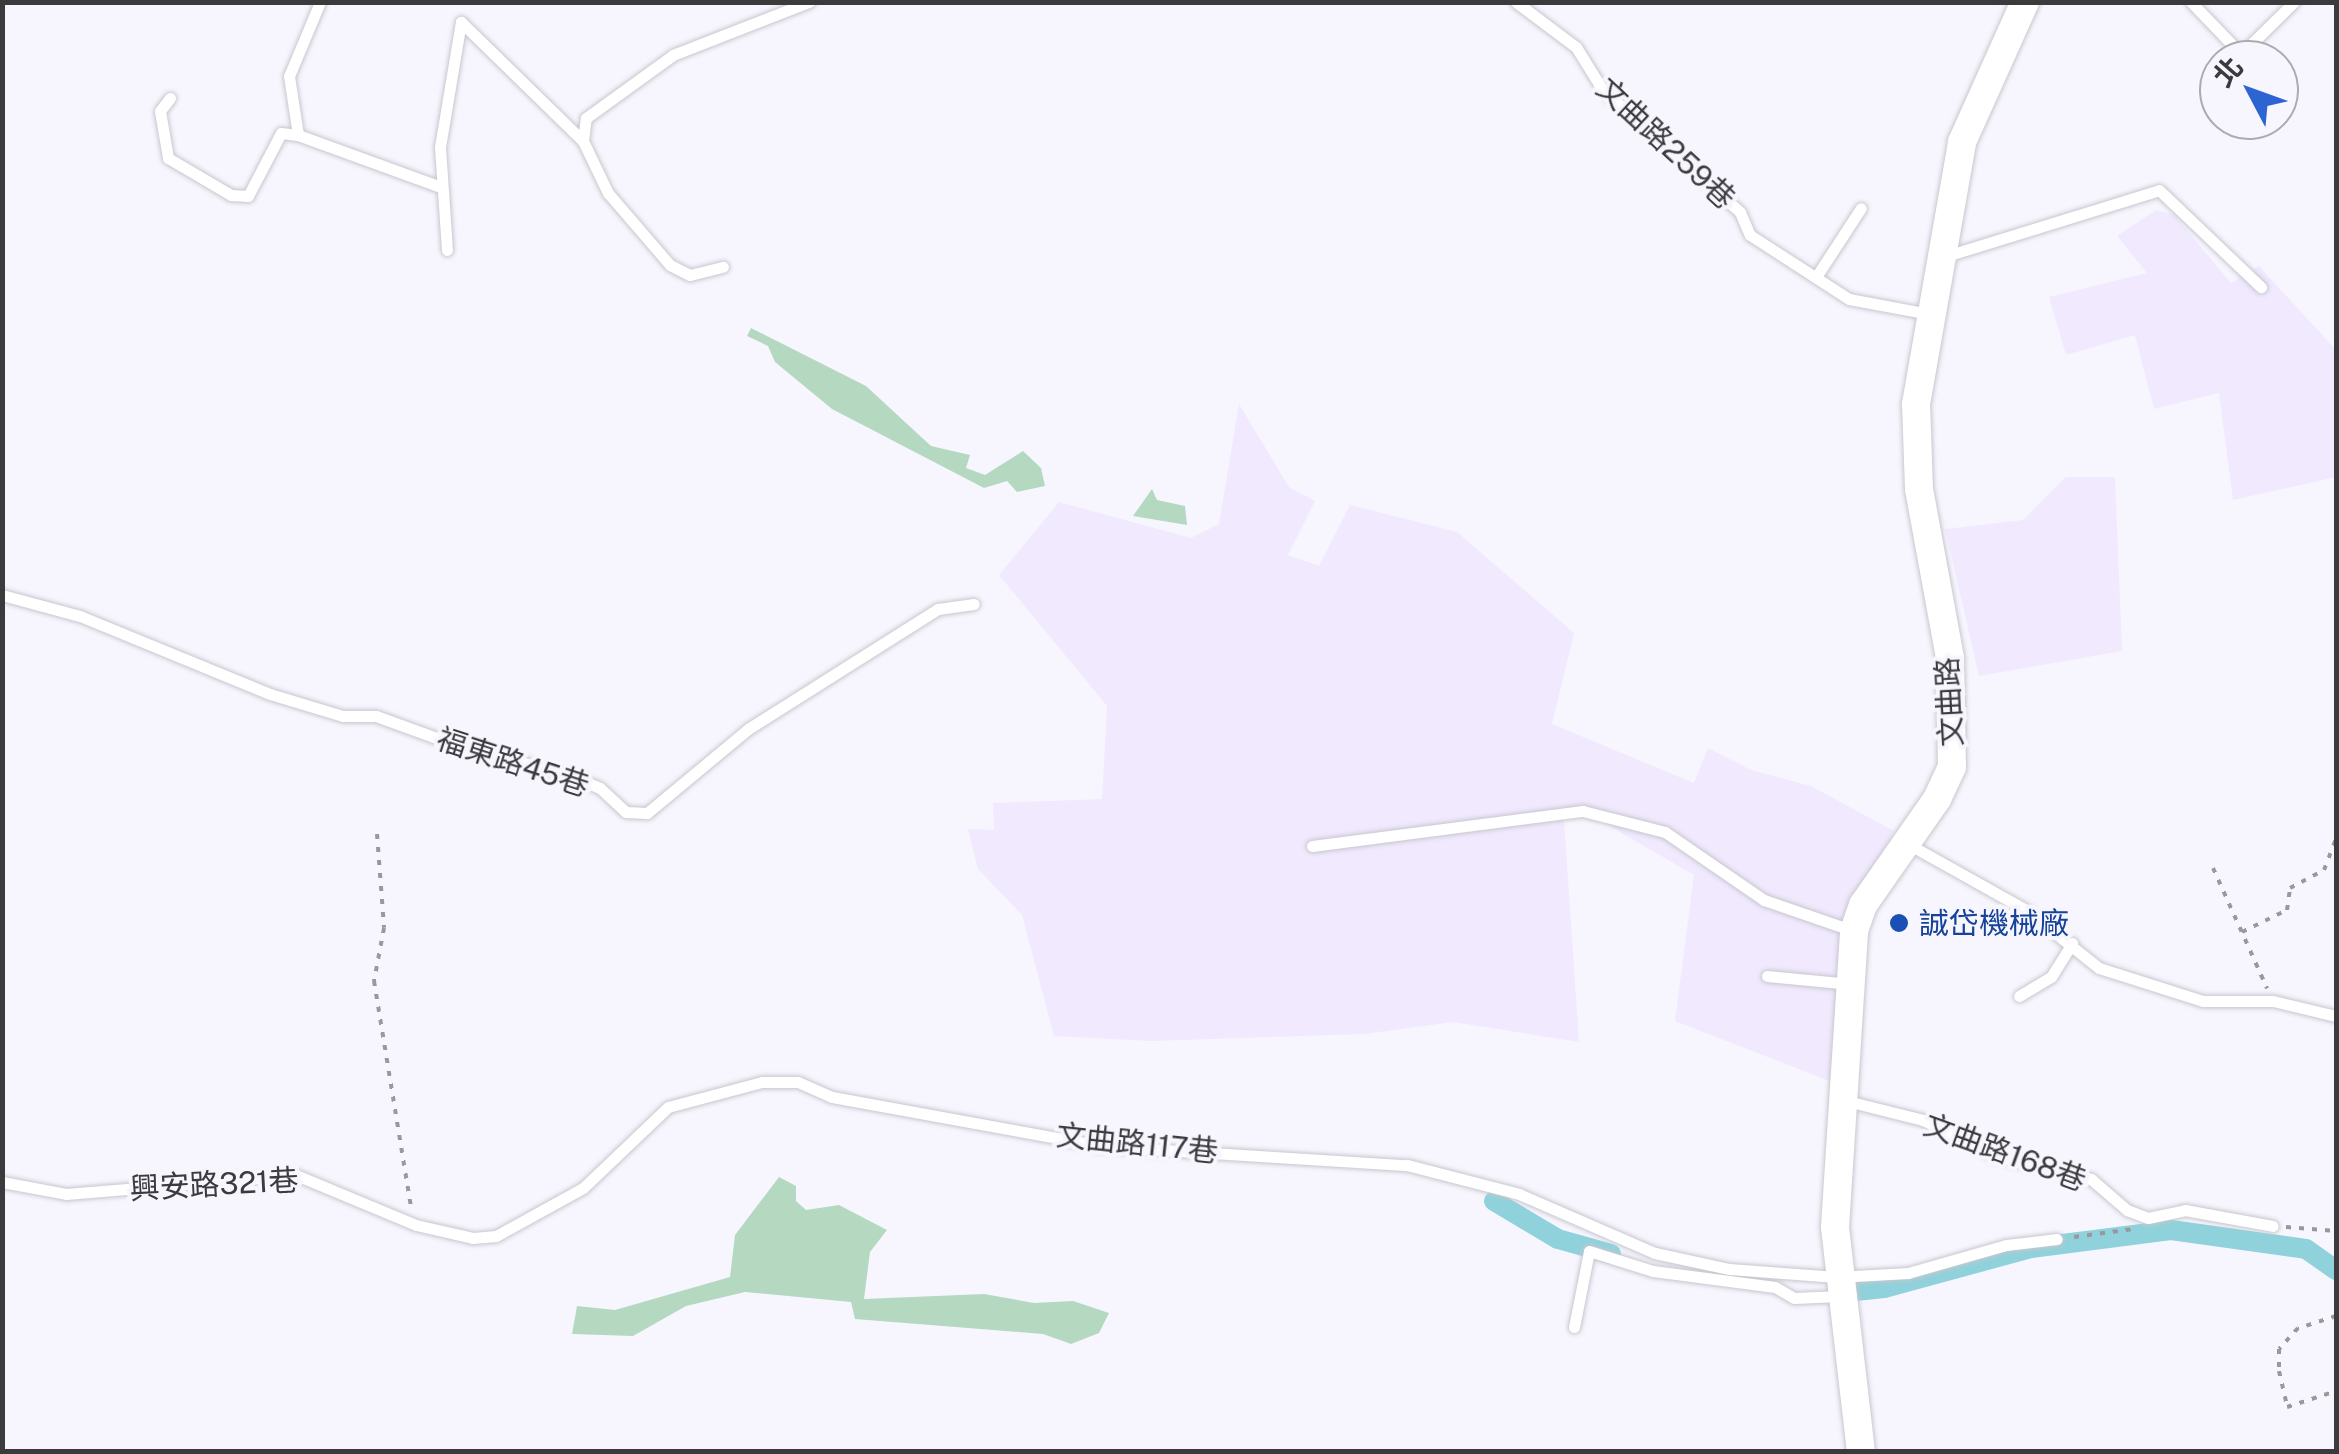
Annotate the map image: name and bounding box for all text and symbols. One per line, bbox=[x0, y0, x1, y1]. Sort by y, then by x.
north arrow bbox=[2199, 40, 2299, 140]
text: 北 bbox=[2206, 50, 2249, 93]
street label: 文曲路259巷 bbox=[1589, 70, 1743, 216]
street label: 文曲路 bbox=[1929, 656, 1969, 748]
street label: 福東路45巷 bbox=[432, 720, 594, 804]
place label: 誠岱機械廠 bbox=[1919, 905, 2069, 941]
marker: 誠岱機械廠 bbox=[1888, 912, 1910, 934]
street label: 文曲路168巷 bbox=[1919, 1106, 2091, 1198]
street label: 文曲路117巷 bbox=[1054, 1117, 1220, 1169]
street label: 興安路321巷 bbox=[129, 1162, 299, 1206]

